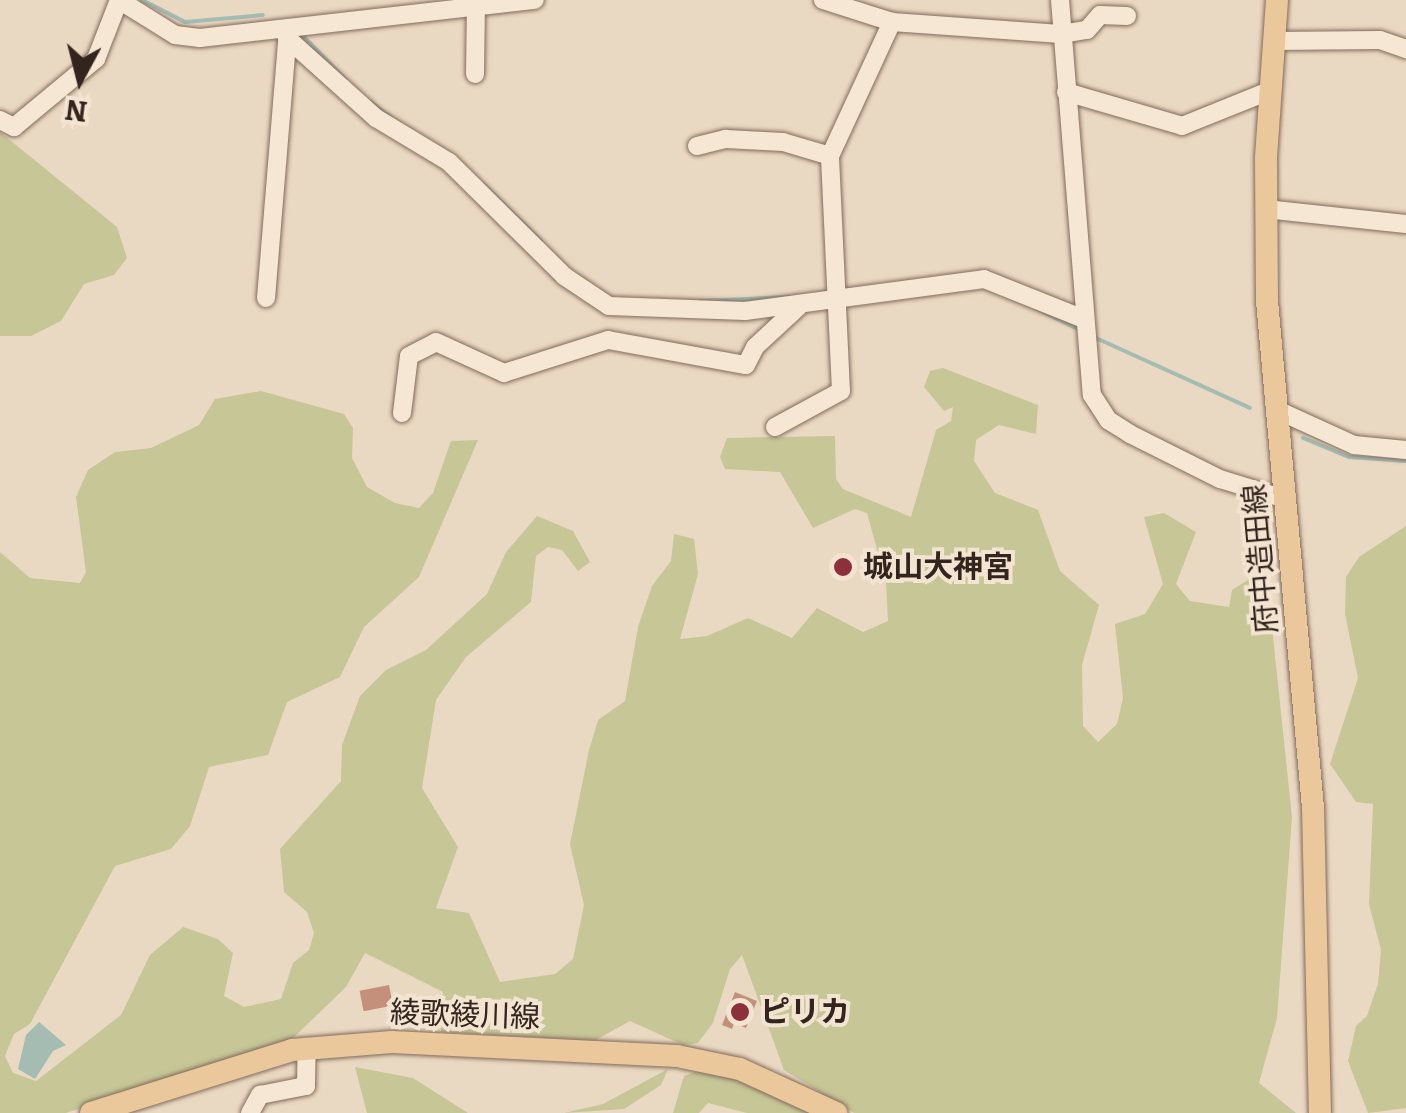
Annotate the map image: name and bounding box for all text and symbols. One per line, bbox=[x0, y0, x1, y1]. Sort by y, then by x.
north arrow bbox=[30, 30, 130, 130]
text: N bbox=[64, 93, 89, 128]
street label: 府中造田線 bbox=[1237, 483, 1285, 635]
place label: 城山大神宮 bbox=[863, 549, 1013, 585]
marker: 城山大神宮 bbox=[832, 556, 854, 578]
street label: 綾歌綾川線 bbox=[389, 994, 541, 1036]
place label: ピリカ bbox=[760, 994, 850, 1030]
marker: ピリカ bbox=[729, 1001, 751, 1023]

